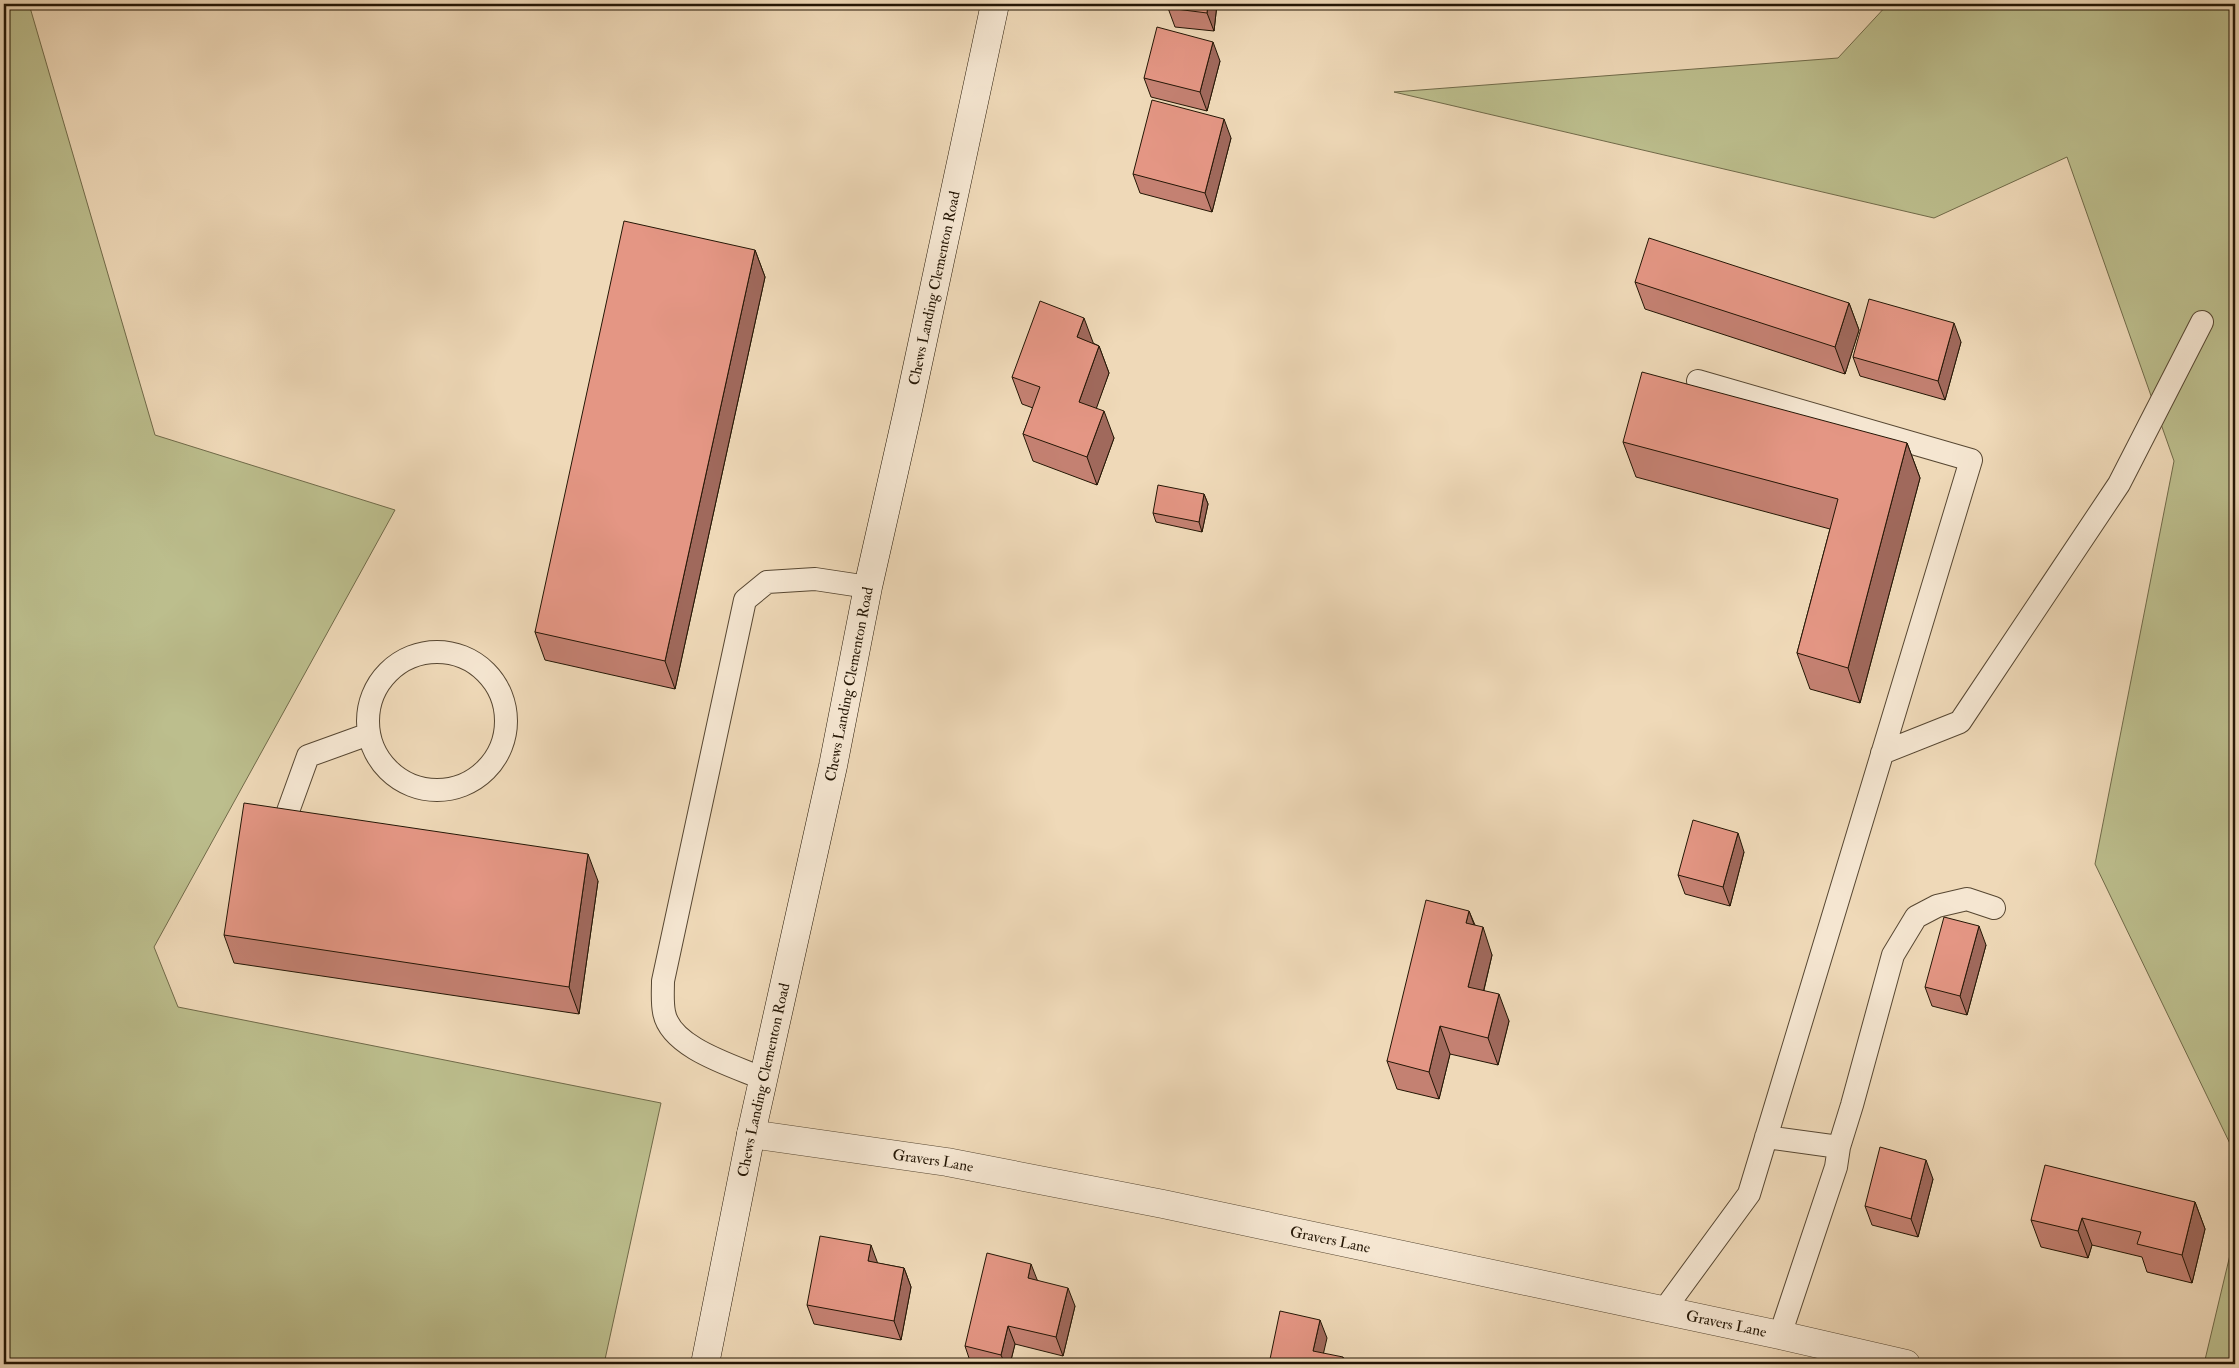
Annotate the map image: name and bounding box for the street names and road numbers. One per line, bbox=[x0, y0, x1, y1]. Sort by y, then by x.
street label: Chews Landing Clementon Road bbox=[904, 189, 964, 387]
street label: Chews Landing Clementon Road bbox=[820, 584, 877, 783]
street label: Chews Landing Clementon Road bbox=[733, 981, 794, 1179]
street label: Gravers Lane bbox=[891, 1145, 975, 1176]
street label: Gravers Lane bbox=[1288, 1222, 1372, 1257]
street label: Gravers Lane bbox=[1684, 1306, 1768, 1341]

